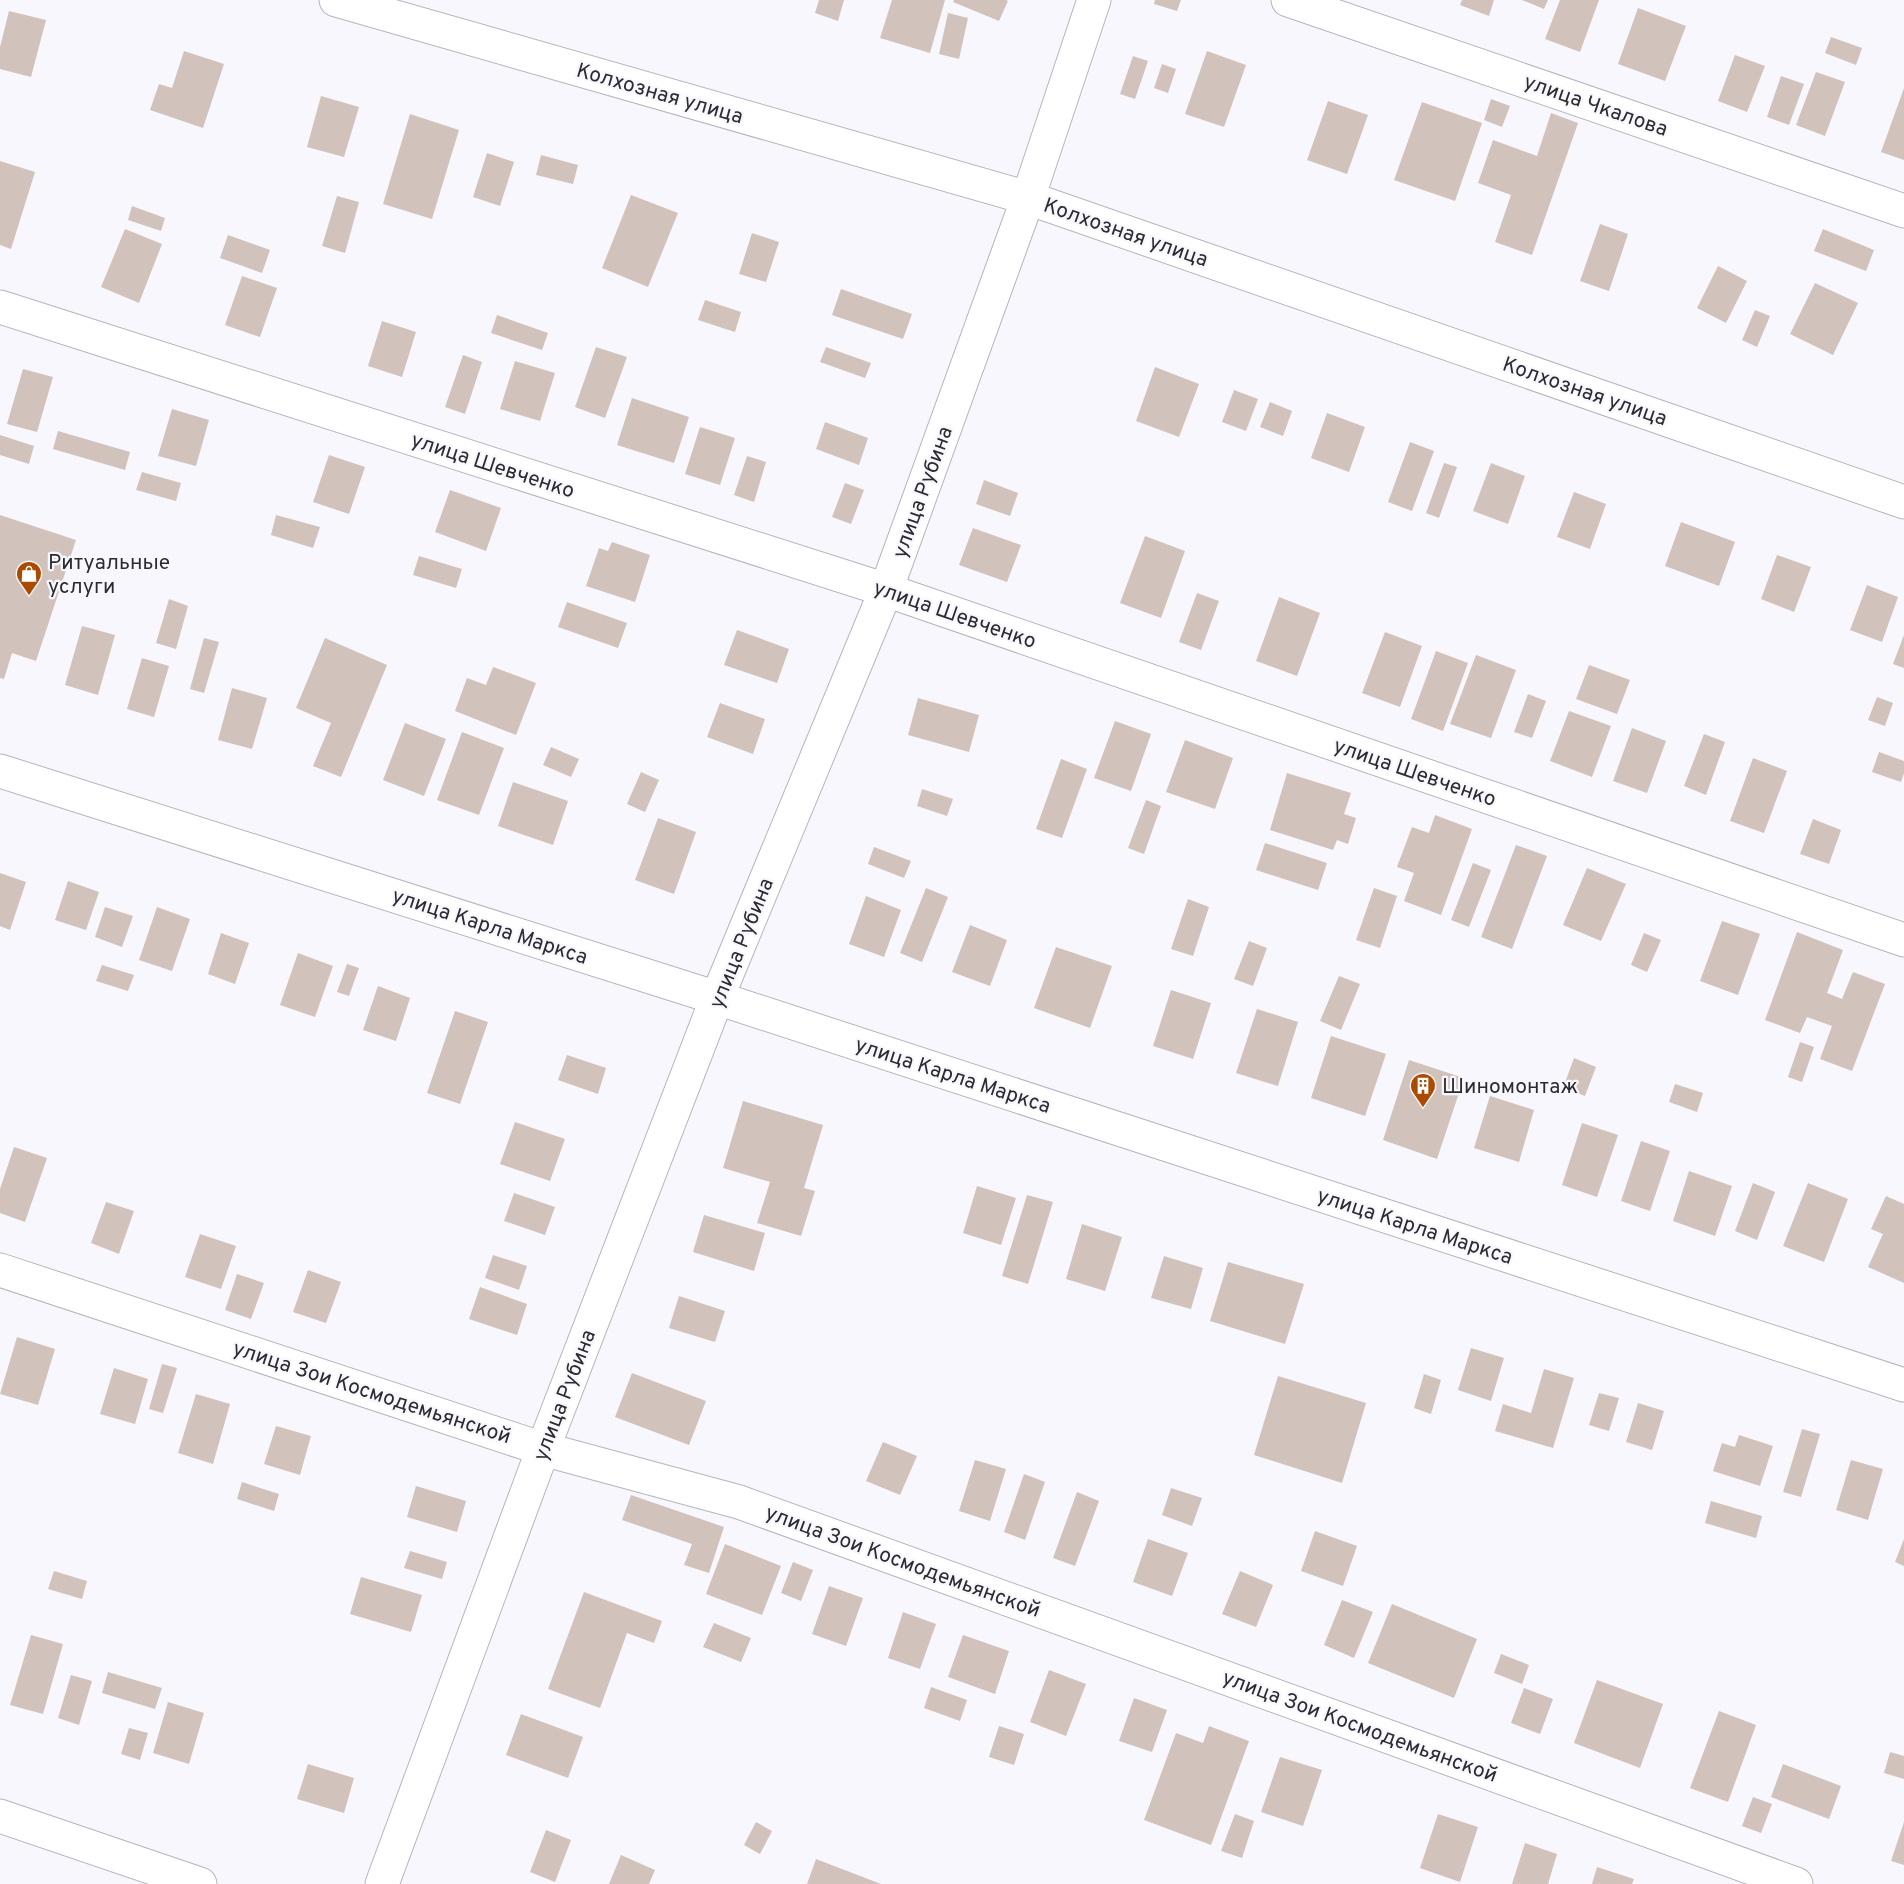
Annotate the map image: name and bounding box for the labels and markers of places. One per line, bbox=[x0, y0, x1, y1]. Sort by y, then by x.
place label: Ритуальные услуги bbox=[48, 550, 170, 601]
shop icon: Ритуальные услуги bbox=[14, 559, 44, 597]
building icon: Шиномонтаж bbox=[1408, 1071, 1438, 1109]
place label: Шиномонтаж bbox=[1442, 1074, 1578, 1101]

